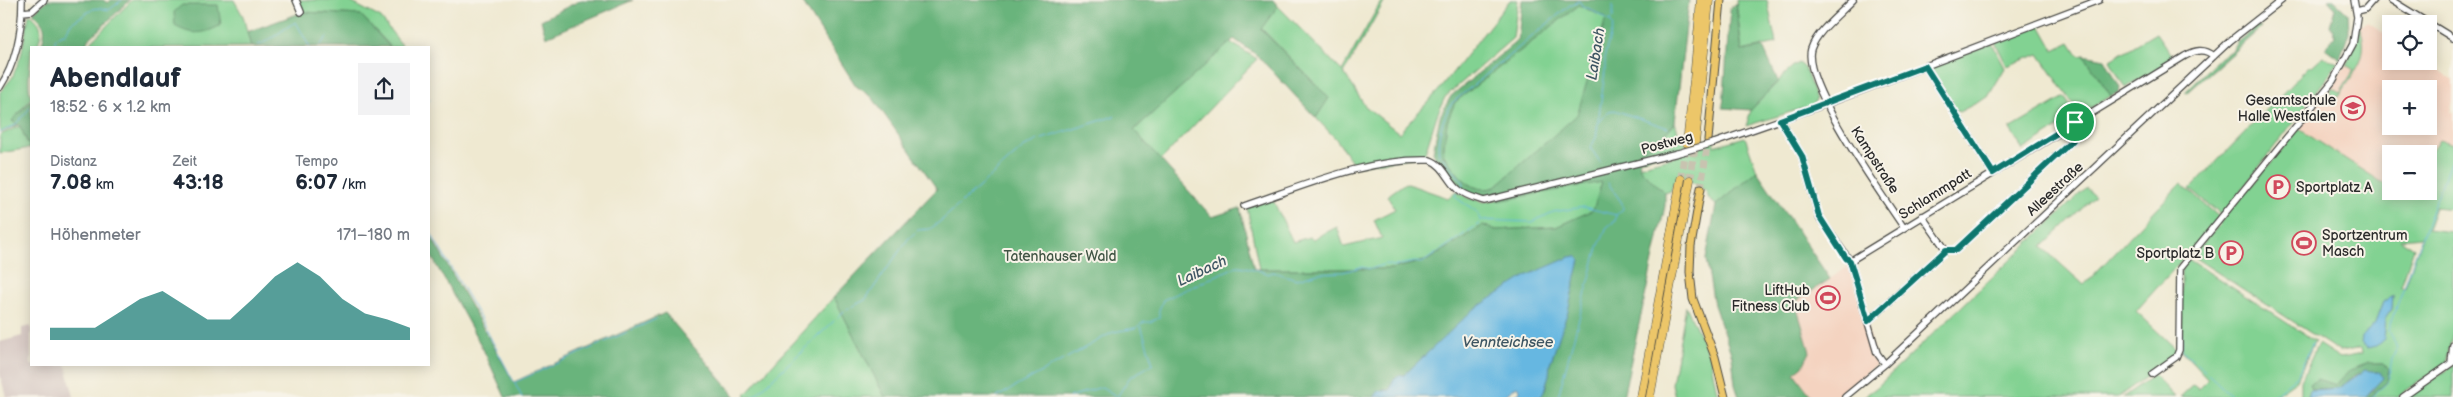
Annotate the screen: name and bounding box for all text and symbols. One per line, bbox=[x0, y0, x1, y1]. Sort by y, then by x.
map controls bbox=[2382, 15, 2437, 200]
button: locate bbox=[2382, 15, 2437, 70]
water label: Laibach bbox=[1582, 26, 1610, 82]
text: Abendlauf bbox=[50, 62, 181, 95]
button: share bbox=[358, 63, 410, 115]
button: + bbox=[2382, 80, 2437, 135]
place label: Gesamtschule Halle Westfalen bbox=[2238, 92, 2336, 125]
school or university icon: Gesamtschule Halle Westfalen bbox=[2340, 95, 2366, 121]
text: 18:52 · 6 × 1.2 km bbox=[50, 98, 171, 117]
pin bbox=[2054, 101, 2096, 143]
icon: arrive bbox=[2061, 108, 2089, 136]
street label: Kampstraße bbox=[1847, 123, 1903, 197]
street label: Postweg bbox=[1639, 128, 1695, 158]
button: − bbox=[2382, 145, 2437, 200]
text: Distanz bbox=[50, 153, 97, 170]
text: Zeit bbox=[173, 153, 197, 170]
text: Tempo bbox=[295, 153, 338, 170]
street label: Alleestraße bbox=[2023, 158, 2087, 220]
street label: Schlammpatt bbox=[1896, 165, 1975, 223]
text: 7.08 bbox=[50, 170, 92, 195]
text: 43:18 bbox=[173, 170, 224, 195]
text: 6:07 bbox=[295, 170, 338, 195]
parking icon: Sportplatz A bbox=[2265, 174, 2291, 200]
text: km bbox=[92, 176, 114, 193]
text: /km bbox=[338, 176, 366, 193]
place label: Sportplatz A bbox=[2296, 179, 2373, 196]
text: Höhenmeter bbox=[50, 226, 140, 245]
text: 171–180 m bbox=[337, 226, 410, 245]
place label: Sportzentrum Masch bbox=[2322, 227, 2407, 260]
sports icon: Sportzentrum Masch bbox=[2291, 230, 2317, 256]
parking icon: Sportplatz B bbox=[2218, 240, 2244, 266]
place label: Sportplatz B bbox=[2137, 245, 2214, 262]
park label: Tatenhauser Wald bbox=[1004, 248, 1116, 265]
water label: Laibach bbox=[1174, 251, 1230, 291]
place label: LiftHub Fitness Club bbox=[1731, 282, 1810, 315]
sports icon: LiftHub Fitness Club bbox=[1815, 285, 1841, 311]
water label: Vennteichsee bbox=[1462, 333, 1554, 352]

